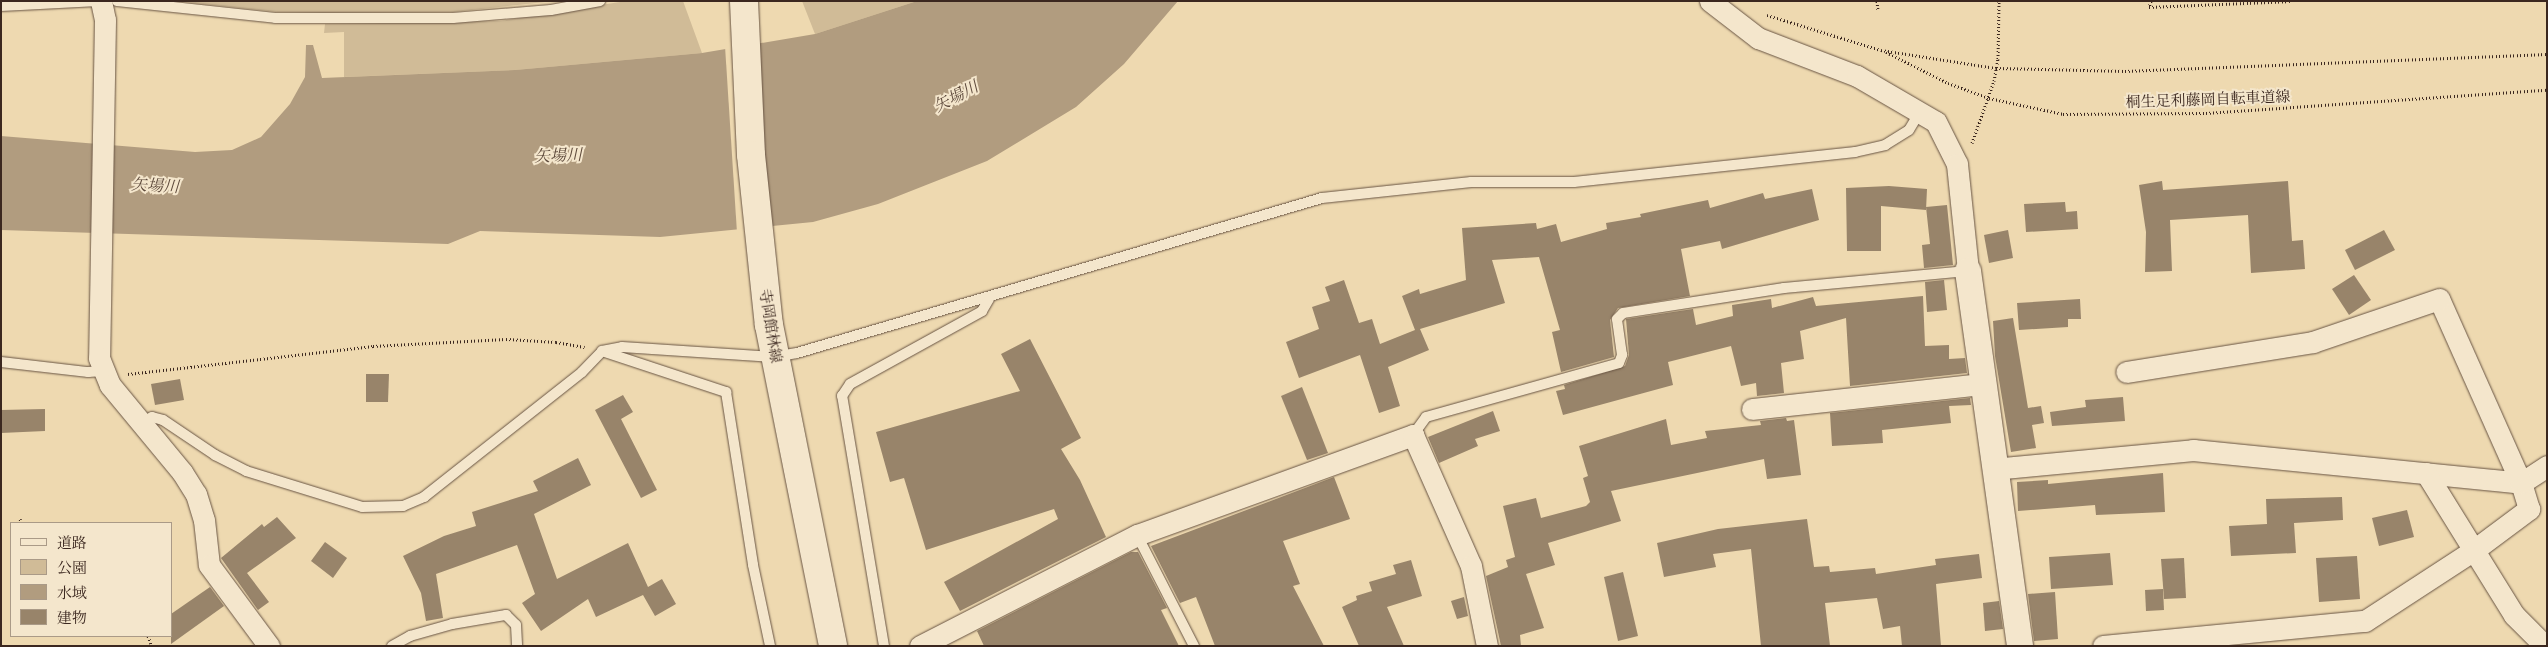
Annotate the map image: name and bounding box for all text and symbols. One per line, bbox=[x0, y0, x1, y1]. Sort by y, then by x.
water label: 矢場川 bbox=[930, 77, 982, 117]
street label: 桐生足利藤岡自転車道線 bbox=[2125, 88, 2291, 112]
water label: 矢場川 bbox=[534, 146, 582, 166]
water label: 矢場川 bbox=[131, 175, 179, 197]
street label: 寺岡館林線 bbox=[755, 288, 785, 364]
legend bbox=[10, 522, 172, 637]
text: 道路 bbox=[57, 534, 87, 552]
text: 公園 bbox=[57, 559, 87, 577]
text: 水域 bbox=[57, 584, 87, 602]
text: 建物 bbox=[57, 609, 87, 627]

